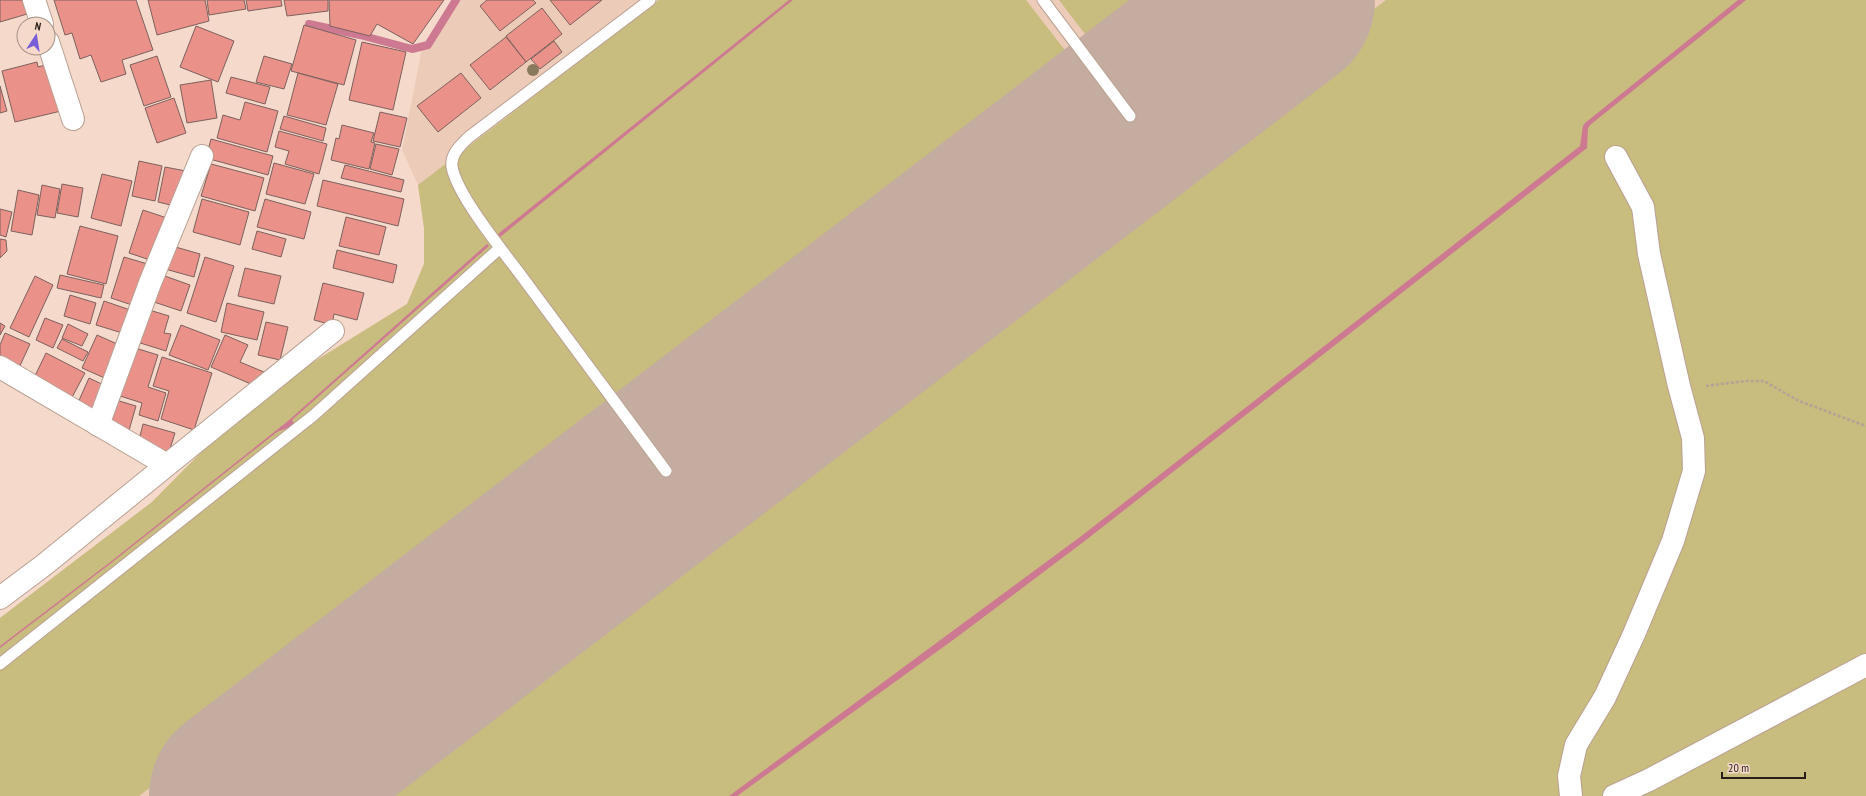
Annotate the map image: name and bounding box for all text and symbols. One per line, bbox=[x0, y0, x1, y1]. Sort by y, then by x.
north arrow bbox=[16, 16, 56, 56]
text: N bbox=[34, 19, 42, 34]
scale bar bbox=[1722, 754, 1805, 780]
text: 20 m bbox=[1728, 760, 1749, 775]

